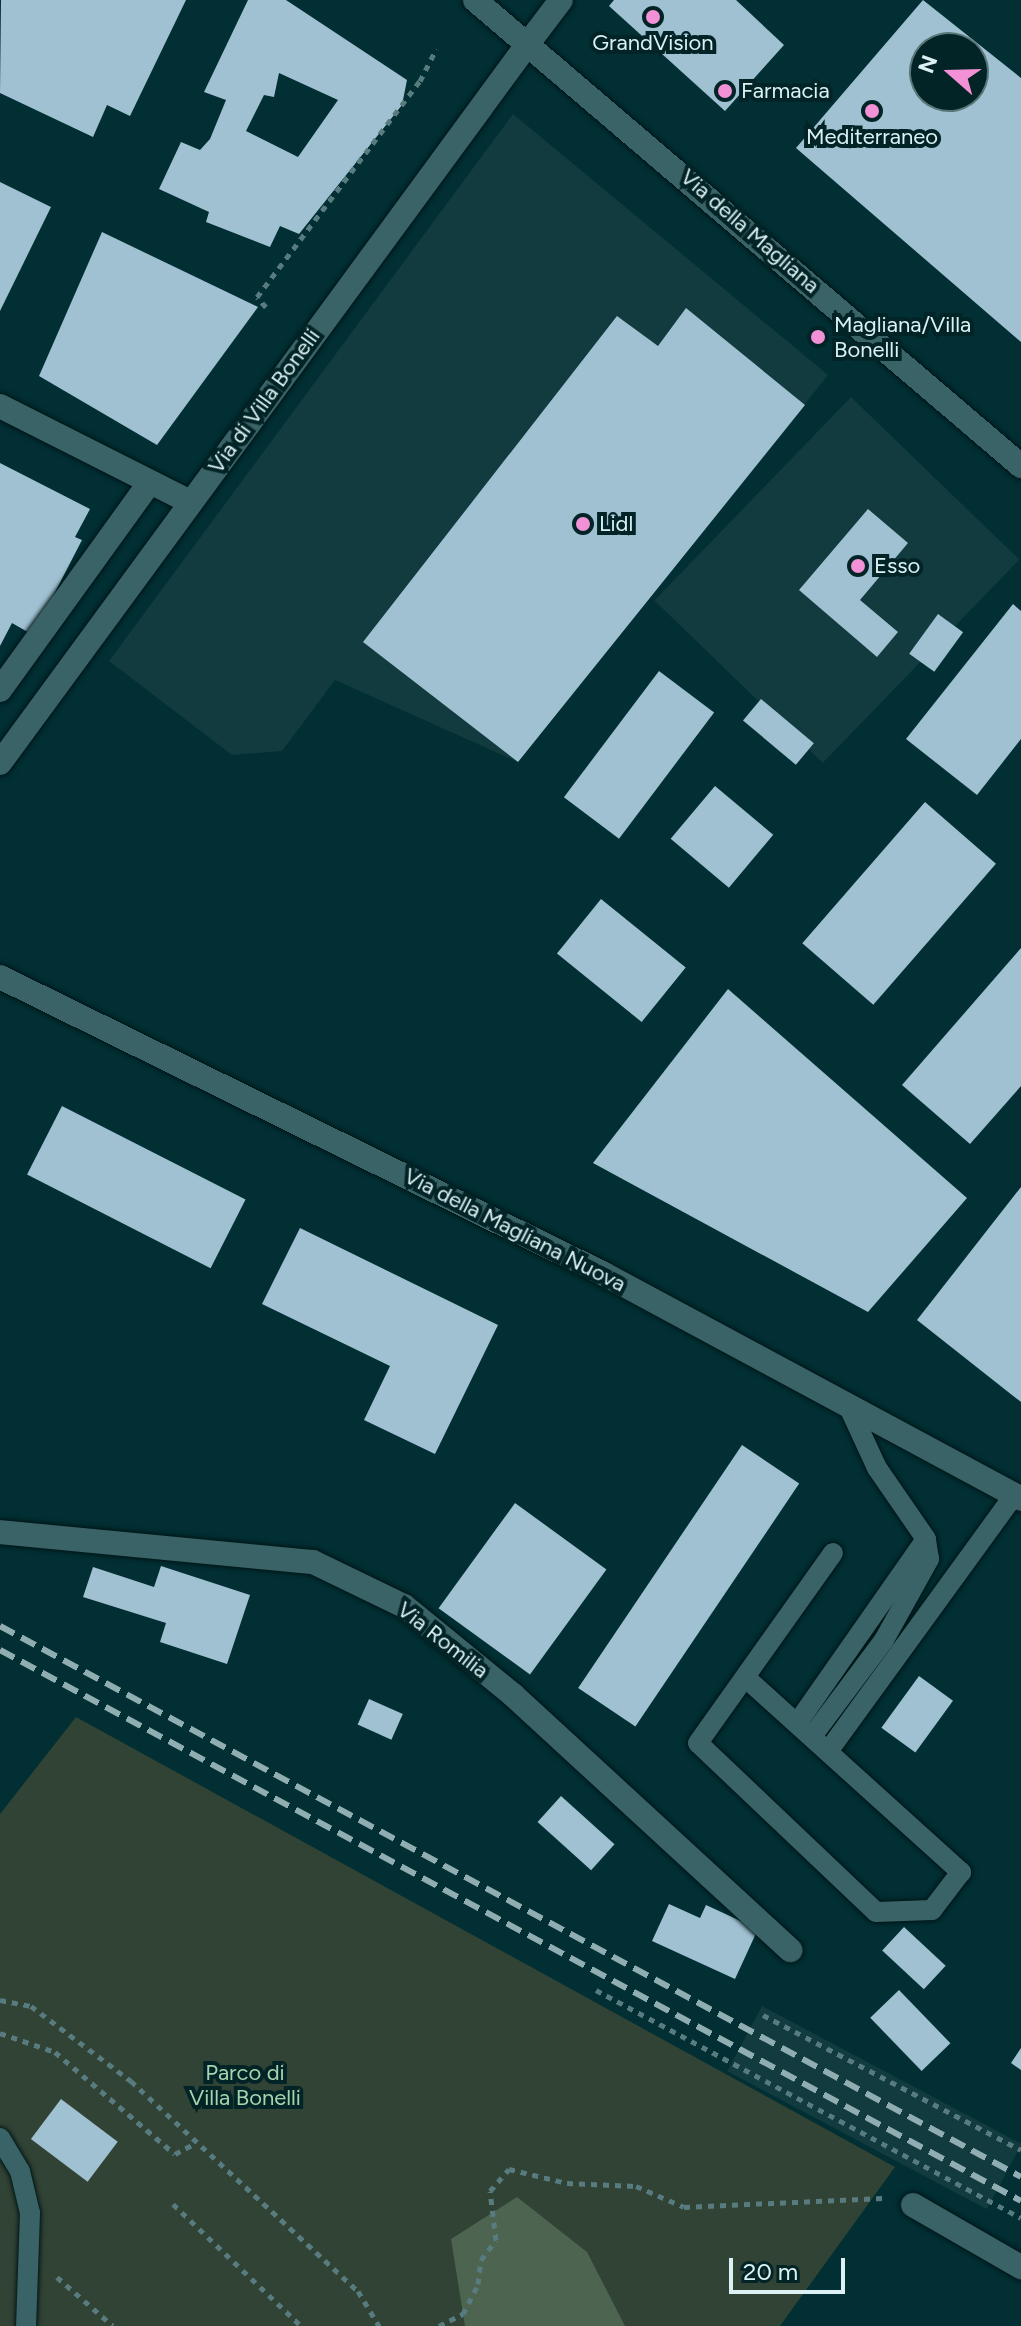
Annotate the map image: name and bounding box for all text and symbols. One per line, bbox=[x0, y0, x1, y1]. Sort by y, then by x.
marker: GrandVision bbox=[644, 8, 662, 26]
place label: GrandVision bbox=[592, 30, 714, 56]
north arrow bbox=[909, 32, 989, 112]
text: N bbox=[912, 52, 943, 77]
place label: Farmacia bbox=[741, 78, 830, 104]
marker: Farmacia bbox=[716, 82, 734, 100]
marker: Mediterraneo bbox=[863, 102, 881, 120]
place label: Mediterraneo bbox=[806, 124, 938, 150]
street label: Via della Magliana bbox=[675, 163, 825, 299]
place label: Magliana/Villa Bonelli bbox=[834, 311, 971, 362]
street label: Via di Villa Bonelli bbox=[203, 324, 325, 478]
marker: Magliana/Villa Bonelli bbox=[809, 328, 827, 346]
place label: Lidl bbox=[599, 511, 633, 537]
marker: Lidl bbox=[574, 515, 592, 533]
place label: Esso bbox=[874, 553, 920, 579]
marker: Esso bbox=[849, 557, 867, 575]
street label: Via della Magliana Nuova bbox=[400, 1163, 630, 1297]
street label: Via Romilia bbox=[392, 1596, 494, 1684]
park label: Parco di Villa Bonelli bbox=[189, 2059, 301, 2110]
scale bar bbox=[733, 2242, 849, 2292]
text: 20 m bbox=[743, 2257, 798, 2286]

